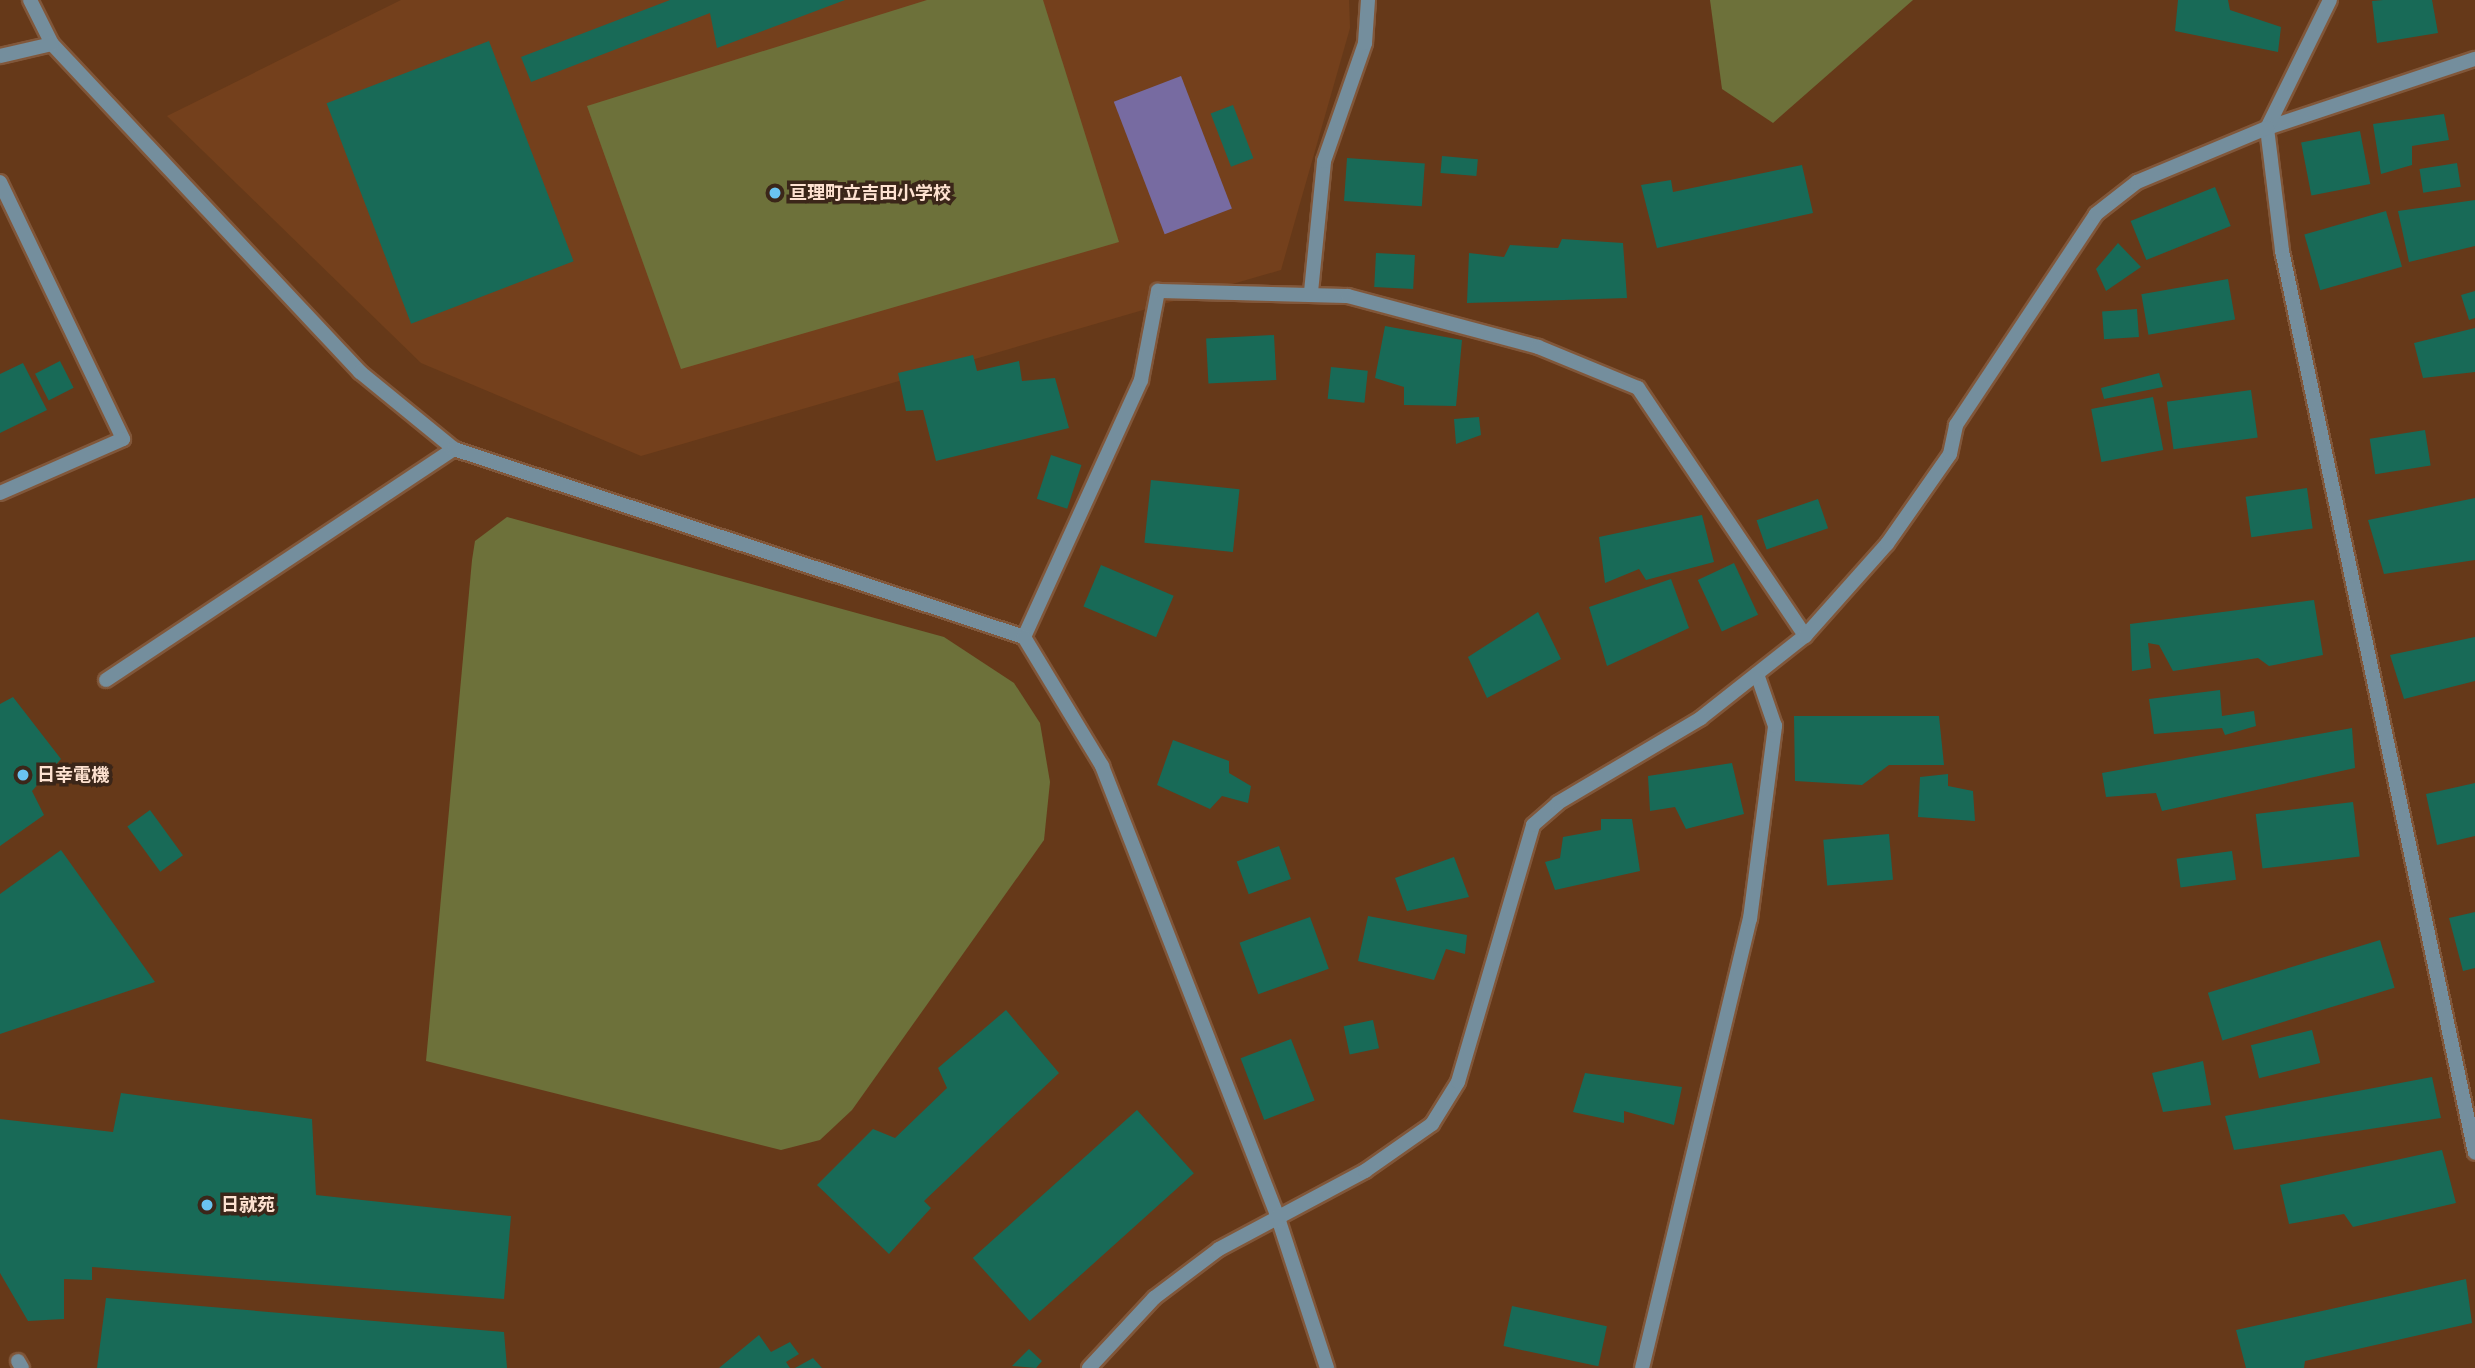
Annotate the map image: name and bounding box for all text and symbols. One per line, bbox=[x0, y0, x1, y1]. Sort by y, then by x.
place label: 亘理町立吉田小学校 bbox=[789, 182, 951, 204]
marker: 亘理町立吉田小学校 bbox=[767, 185, 783, 201]
place label: 日幸電機 bbox=[37, 764, 109, 786]
marker: 日幸電機 bbox=[15, 767, 31, 783]
place label: 日就苑 bbox=[221, 1194, 275, 1216]
marker: 日就苑 bbox=[199, 1197, 215, 1213]

